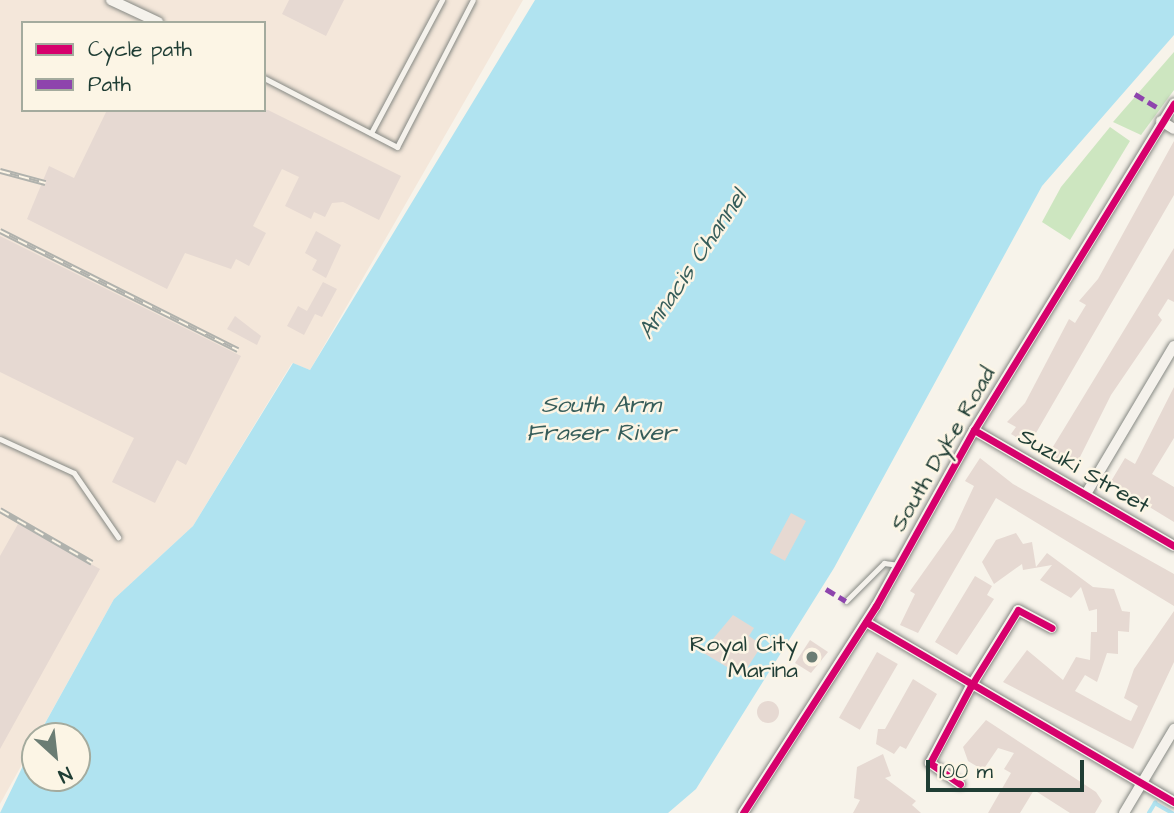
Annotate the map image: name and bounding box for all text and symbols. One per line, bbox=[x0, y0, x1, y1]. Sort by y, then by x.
legend bbox=[21, 21, 266, 112]
text: Cycle path bbox=[88, 35, 192, 64]
text: Path bbox=[88, 70, 131, 99]
water label: Annacis Channel bbox=[632, 185, 754, 345]
street label: South Dyke Road bbox=[885, 362, 1001, 536]
water label: South Arm Fraser River bbox=[526, 392, 676, 448]
street label: Suzuki Street bbox=[1013, 422, 1155, 520]
place label: Royal City Marina bbox=[690, 630, 798, 684]
marker: Royal City Marina bbox=[804, 649, 820, 665]
north arrow bbox=[21, 722, 91, 792]
scale bar bbox=[929, 746, 1086, 790]
text: 100 m bbox=[939, 757, 993, 786]
text: N bbox=[53, 760, 76, 789]

